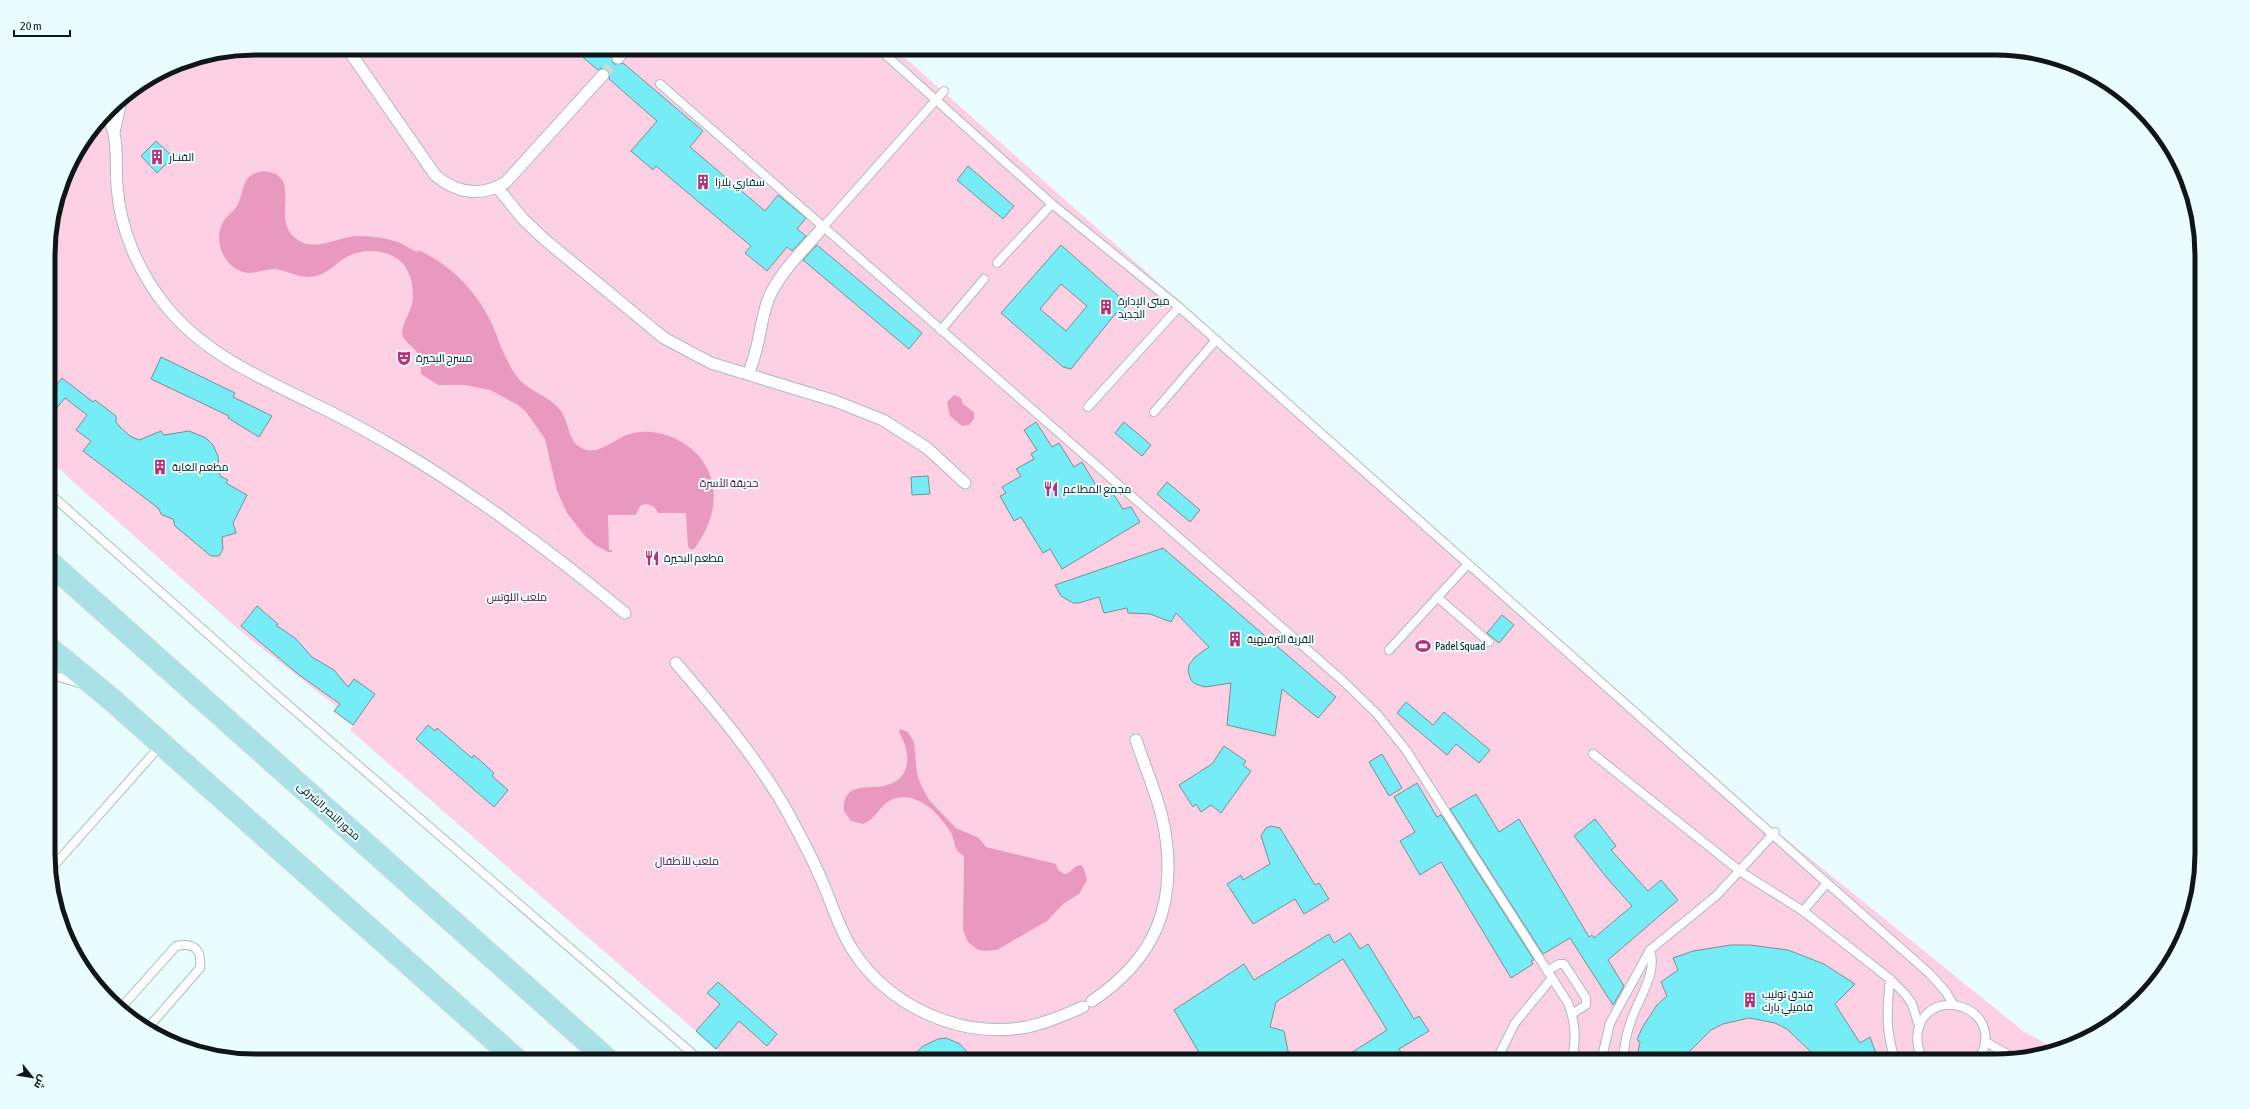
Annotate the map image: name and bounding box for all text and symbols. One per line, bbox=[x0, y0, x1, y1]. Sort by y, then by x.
scale bar bbox=[14, 12, 70, 38]
text: 20 m bbox=[20, 19, 42, 33]
building icon: الفنـار bbox=[148, 148, 166, 166]
place label: الفنـار bbox=[168, 151, 194, 164]
building icon: سفاري بلازا bbox=[694, 173, 712, 191]
place label: سفاري بلازا bbox=[715, 176, 765, 191]
place label: مبنى الإدارة الجديد bbox=[1118, 295, 1170, 320]
building icon: مبنى الإدارة الجديد bbox=[1097, 298, 1115, 316]
theatre icon: مسرح البحيرة bbox=[395, 349, 413, 367]
place label: مسرح البحيرة bbox=[416, 352, 472, 366]
building icon: مطعم الغابة bbox=[151, 458, 169, 476]
place label: مطعم الغابة bbox=[172, 461, 229, 475]
park label: حديقة الأسرة bbox=[700, 477, 758, 490]
restaurant icon: مجمع المطاعم bbox=[1042, 480, 1060, 498]
place label: مجمع المطاعم bbox=[1063, 483, 1131, 497]
restaurant icon: مطعم البحيرة bbox=[643, 549, 661, 567]
place label: مطعم البحيرة bbox=[664, 552, 724, 566]
park label: ملعب اللوتس bbox=[487, 591, 547, 604]
building icon: القرية الترفيهية bbox=[1226, 630, 1244, 648]
place label: القرية الترفيهية bbox=[1247, 633, 1314, 646]
sports icon: Padel Squad bbox=[1414, 637, 1432, 655]
place label: Padel Squad bbox=[1435, 640, 1485, 652]
street label: محور النصر الشرقى bbox=[294, 780, 363, 843]
park label: ملعب للأطفال bbox=[655, 855, 719, 868]
place label: فندق توليب فاميلي بارك bbox=[1762, 988, 1813, 1016]
building icon: فندق توليب فاميلي بارك bbox=[1741, 991, 1759, 1009]
north arrow bbox=[12, 1057, 52, 1097]
text: ش bbox=[31, 1072, 49, 1091]

